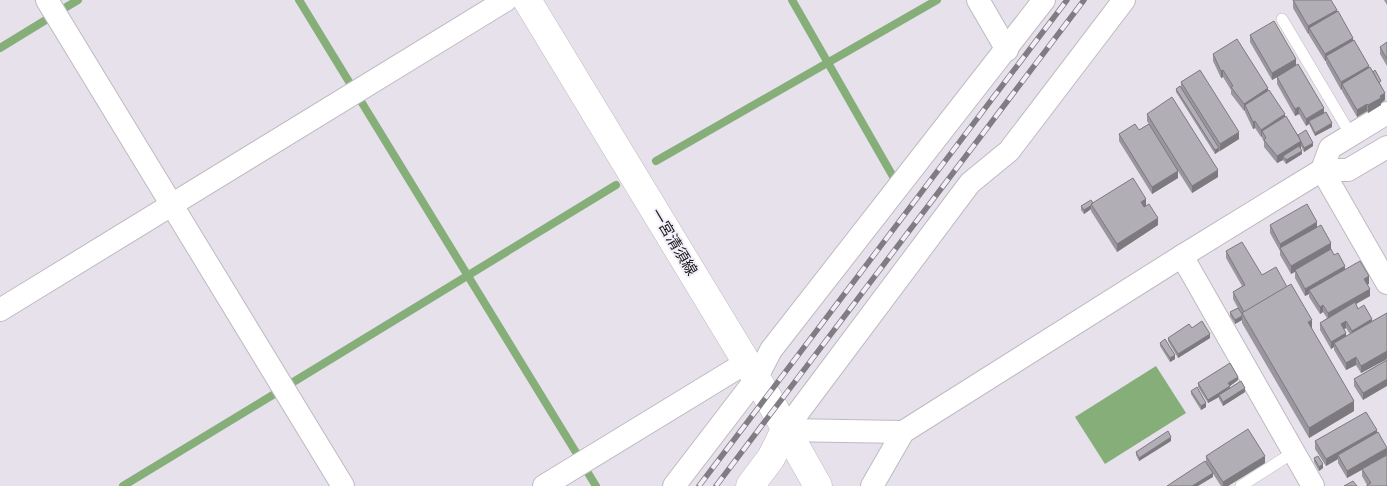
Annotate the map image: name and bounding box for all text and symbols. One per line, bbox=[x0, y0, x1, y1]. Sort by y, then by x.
street label: 一宮清須線 bbox=[647, 205, 701, 279]

